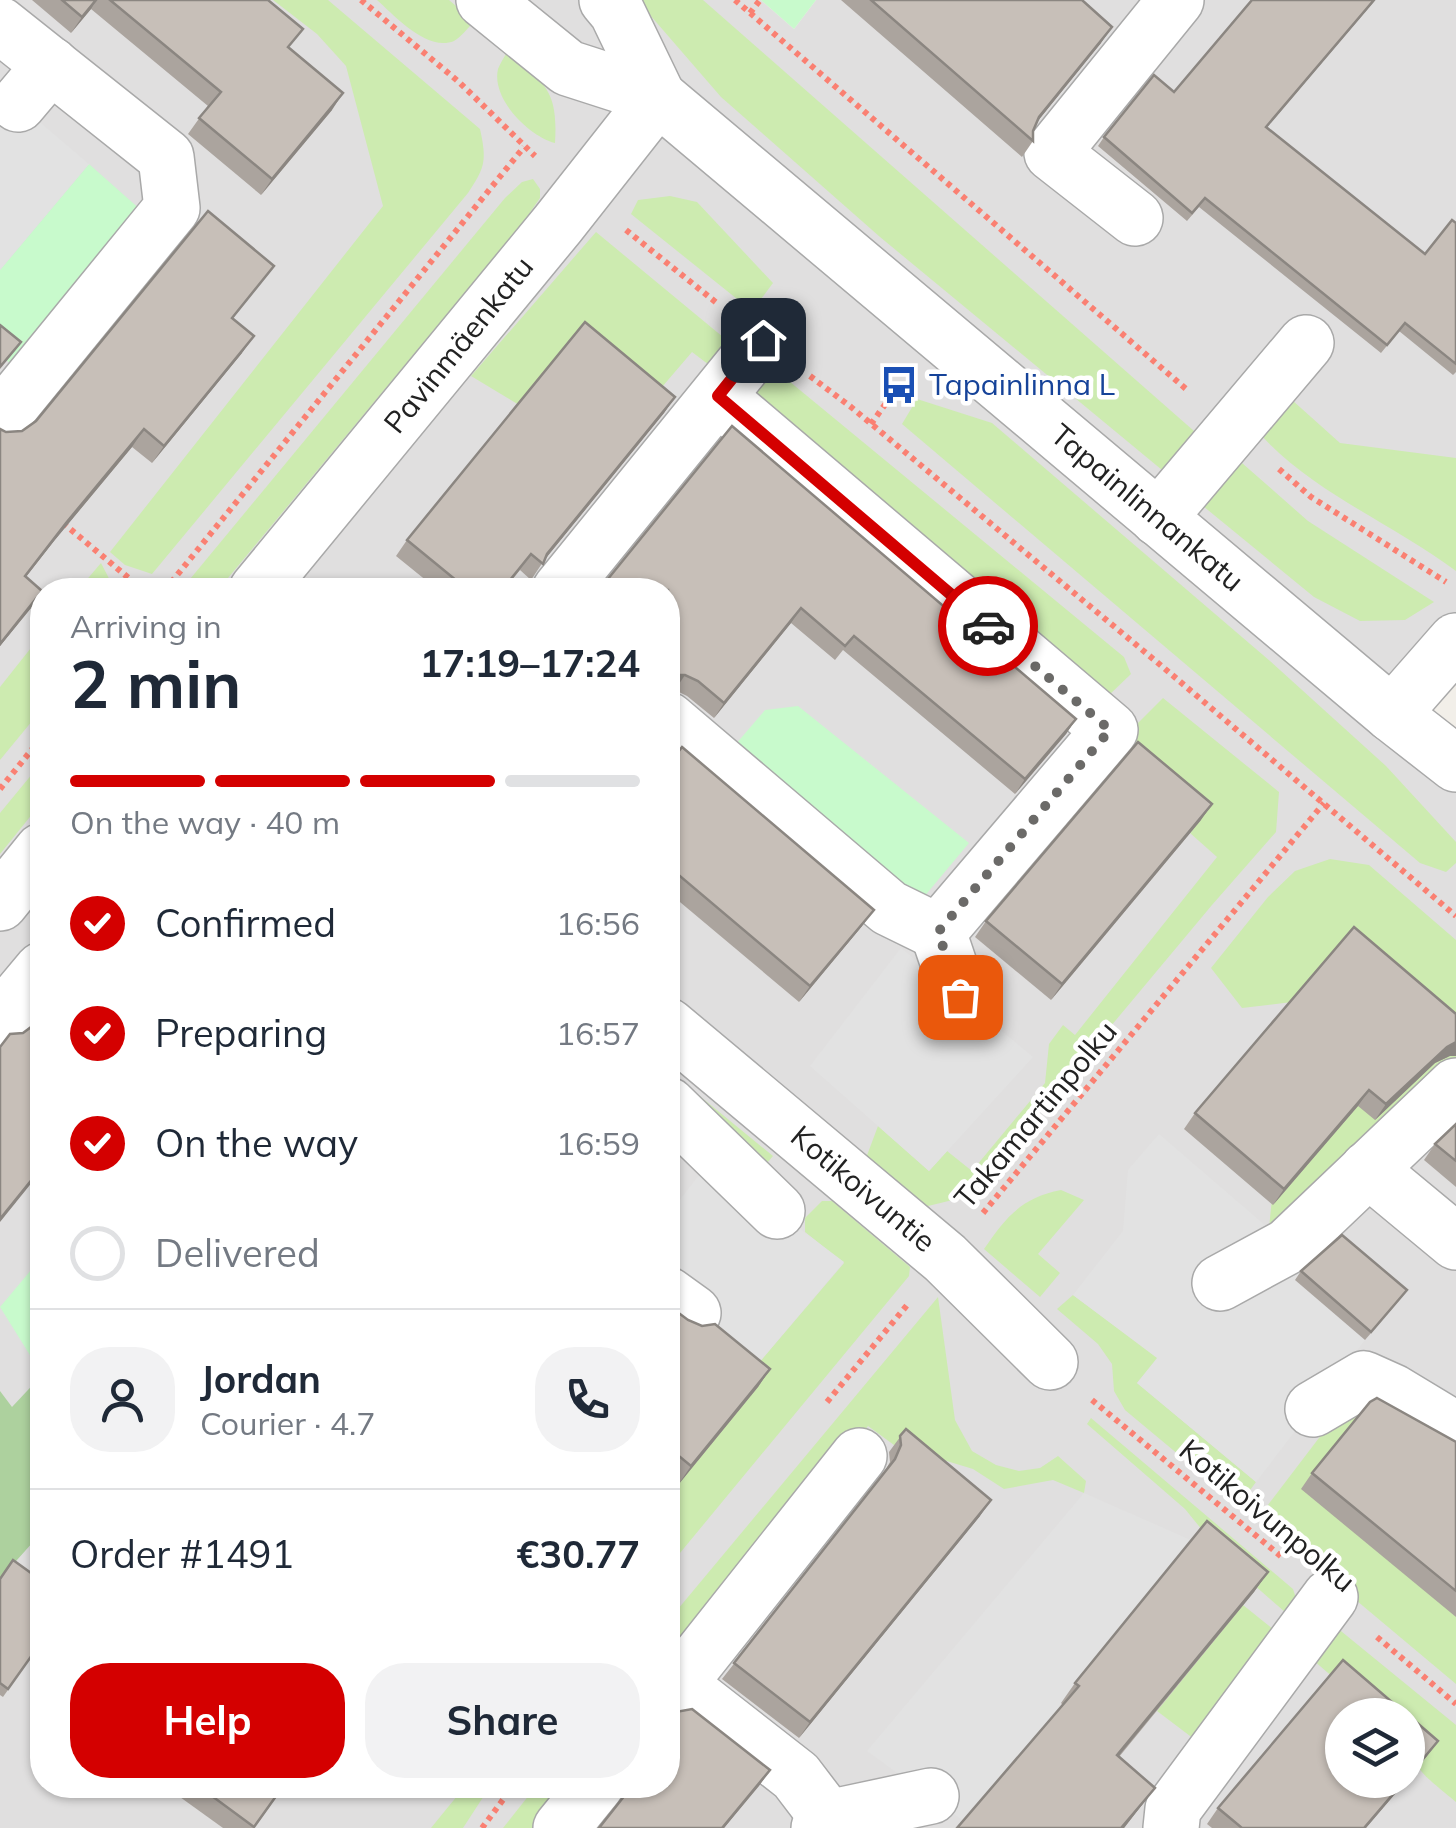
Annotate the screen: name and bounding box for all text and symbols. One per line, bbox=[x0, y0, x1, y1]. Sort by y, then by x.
street label: Pavinmäenkatu bbox=[375, 248, 541, 441]
pin bbox=[721, 298, 806, 383]
icon: home bbox=[736, 313, 791, 368]
bus stop icon: Tapainlinna L bbox=[878, 364, 920, 406]
place label: Tapainlinna L bbox=[929, 365, 1115, 403]
street label: Tapainlinnankatu bbox=[1043, 415, 1252, 599]
courier bbox=[938, 576, 1038, 676]
icon: car bbox=[961, 599, 1016, 654]
text: Arriving in bbox=[70, 606, 222, 646]
text: 17:19–17:24 bbox=[420, 639, 640, 687]
text: 2 min bbox=[70, 643, 241, 724]
text: On the way · 40 m bbox=[70, 802, 340, 842]
icon: check bbox=[70, 896, 125, 951]
text: Confirmed bbox=[155, 899, 336, 947]
text: 16:56 bbox=[556, 903, 640, 943]
pin bbox=[918, 955, 1003, 1040]
icon: bag bbox=[933, 970, 988, 1025]
icon: check bbox=[70, 1006, 125, 1061]
text: Preparing bbox=[155, 1009, 327, 1057]
text: 16:57 bbox=[556, 1013, 640, 1053]
street label: Takamartinpolku bbox=[946, 1013, 1125, 1216]
icon: check bbox=[70, 1116, 125, 1171]
street label: Kotikoivuntie bbox=[783, 1117, 944, 1260]
text: On the way bbox=[155, 1119, 358, 1167]
text: 16:59 bbox=[556, 1123, 640, 1163]
text: Delivered bbox=[155, 1229, 320, 1277]
button: person bbox=[70, 1347, 175, 1452]
button: phone bbox=[535, 1347, 640, 1452]
text: Jordan bbox=[200, 1355, 321, 1403]
text: Courier · 4.7 bbox=[200, 1403, 376, 1443]
street label: Kotikoivunpolku bbox=[1172, 1430, 1364, 1600]
text: Order #1491 bbox=[70, 1530, 294, 1578]
text: €30.77 bbox=[517, 1530, 640, 1578]
button: Help bbox=[70, 1663, 345, 1778]
button: Share bbox=[365, 1663, 640, 1778]
map controls bbox=[1325, 1698, 1425, 1798]
button: layers bbox=[1325, 1698, 1425, 1798]

